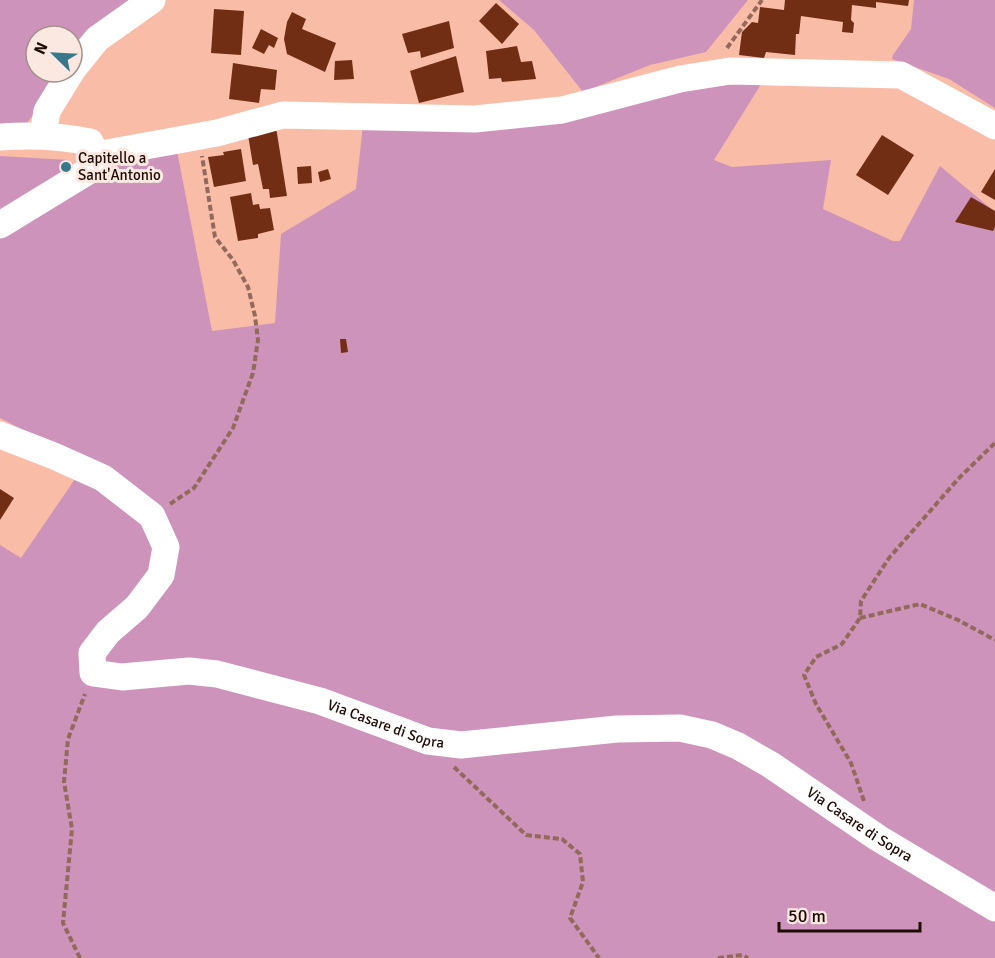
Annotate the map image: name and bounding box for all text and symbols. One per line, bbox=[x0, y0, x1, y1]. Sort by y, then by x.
north arrow bbox=[24, 24, 84, 84]
text: N bbox=[30, 39, 53, 57]
place label: Capitello a Sant'Antonio bbox=[78, 149, 161, 184]
marker: Capitello a Sant'Antonio bbox=[59, 160, 73, 174]
street label: Via Casare di Sopra bbox=[325, 696, 445, 752]
street label: Via Casare di Sopra bbox=[803, 783, 916, 866]
scale bar bbox=[779, 895, 920, 933]
text: 50 m bbox=[788, 905, 826, 927]

